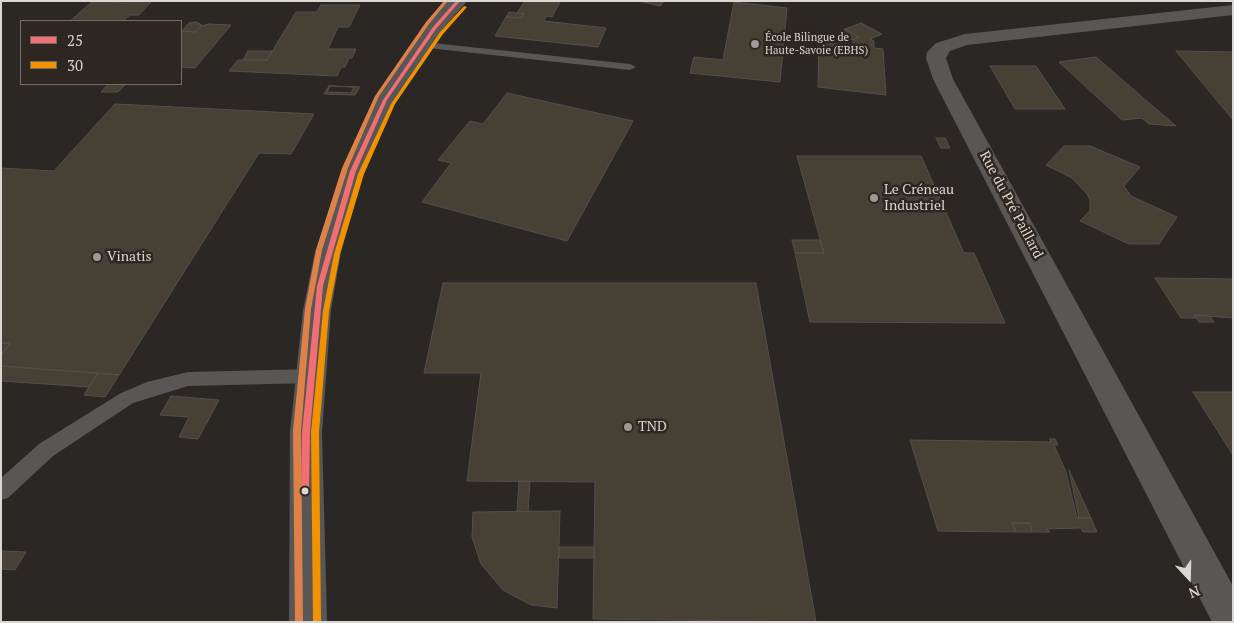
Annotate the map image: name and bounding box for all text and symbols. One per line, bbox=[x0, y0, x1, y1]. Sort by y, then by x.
legend bbox=[20, 20, 182, 85]
text: 25 bbox=[67, 30, 83, 50]
place label: École Bilingue de Haute-Savoie (EBHS) bbox=[765, 31, 868, 57]
marker: École Bilingue de Haute-Savoie (EBHS) bbox=[749, 38, 761, 50]
text: 30 bbox=[67, 55, 83, 75]
street label: Rue du Pré Paillard bbox=[976, 149, 1046, 261]
place label: Le Créneau Industriel bbox=[884, 182, 954, 214]
marker: Le Créneau Industriel bbox=[868, 192, 880, 204]
place label: Vinatis bbox=[107, 249, 152, 265]
marker: Vinatis bbox=[91, 251, 103, 263]
place label: TND bbox=[638, 419, 667, 435]
marker: TND bbox=[622, 421, 634, 433]
unlabelled marker bbox=[300, 486, 310, 496]
north arrow bbox=[1164, 553, 1214, 603]
text: N bbox=[1186, 582, 1203, 603]

